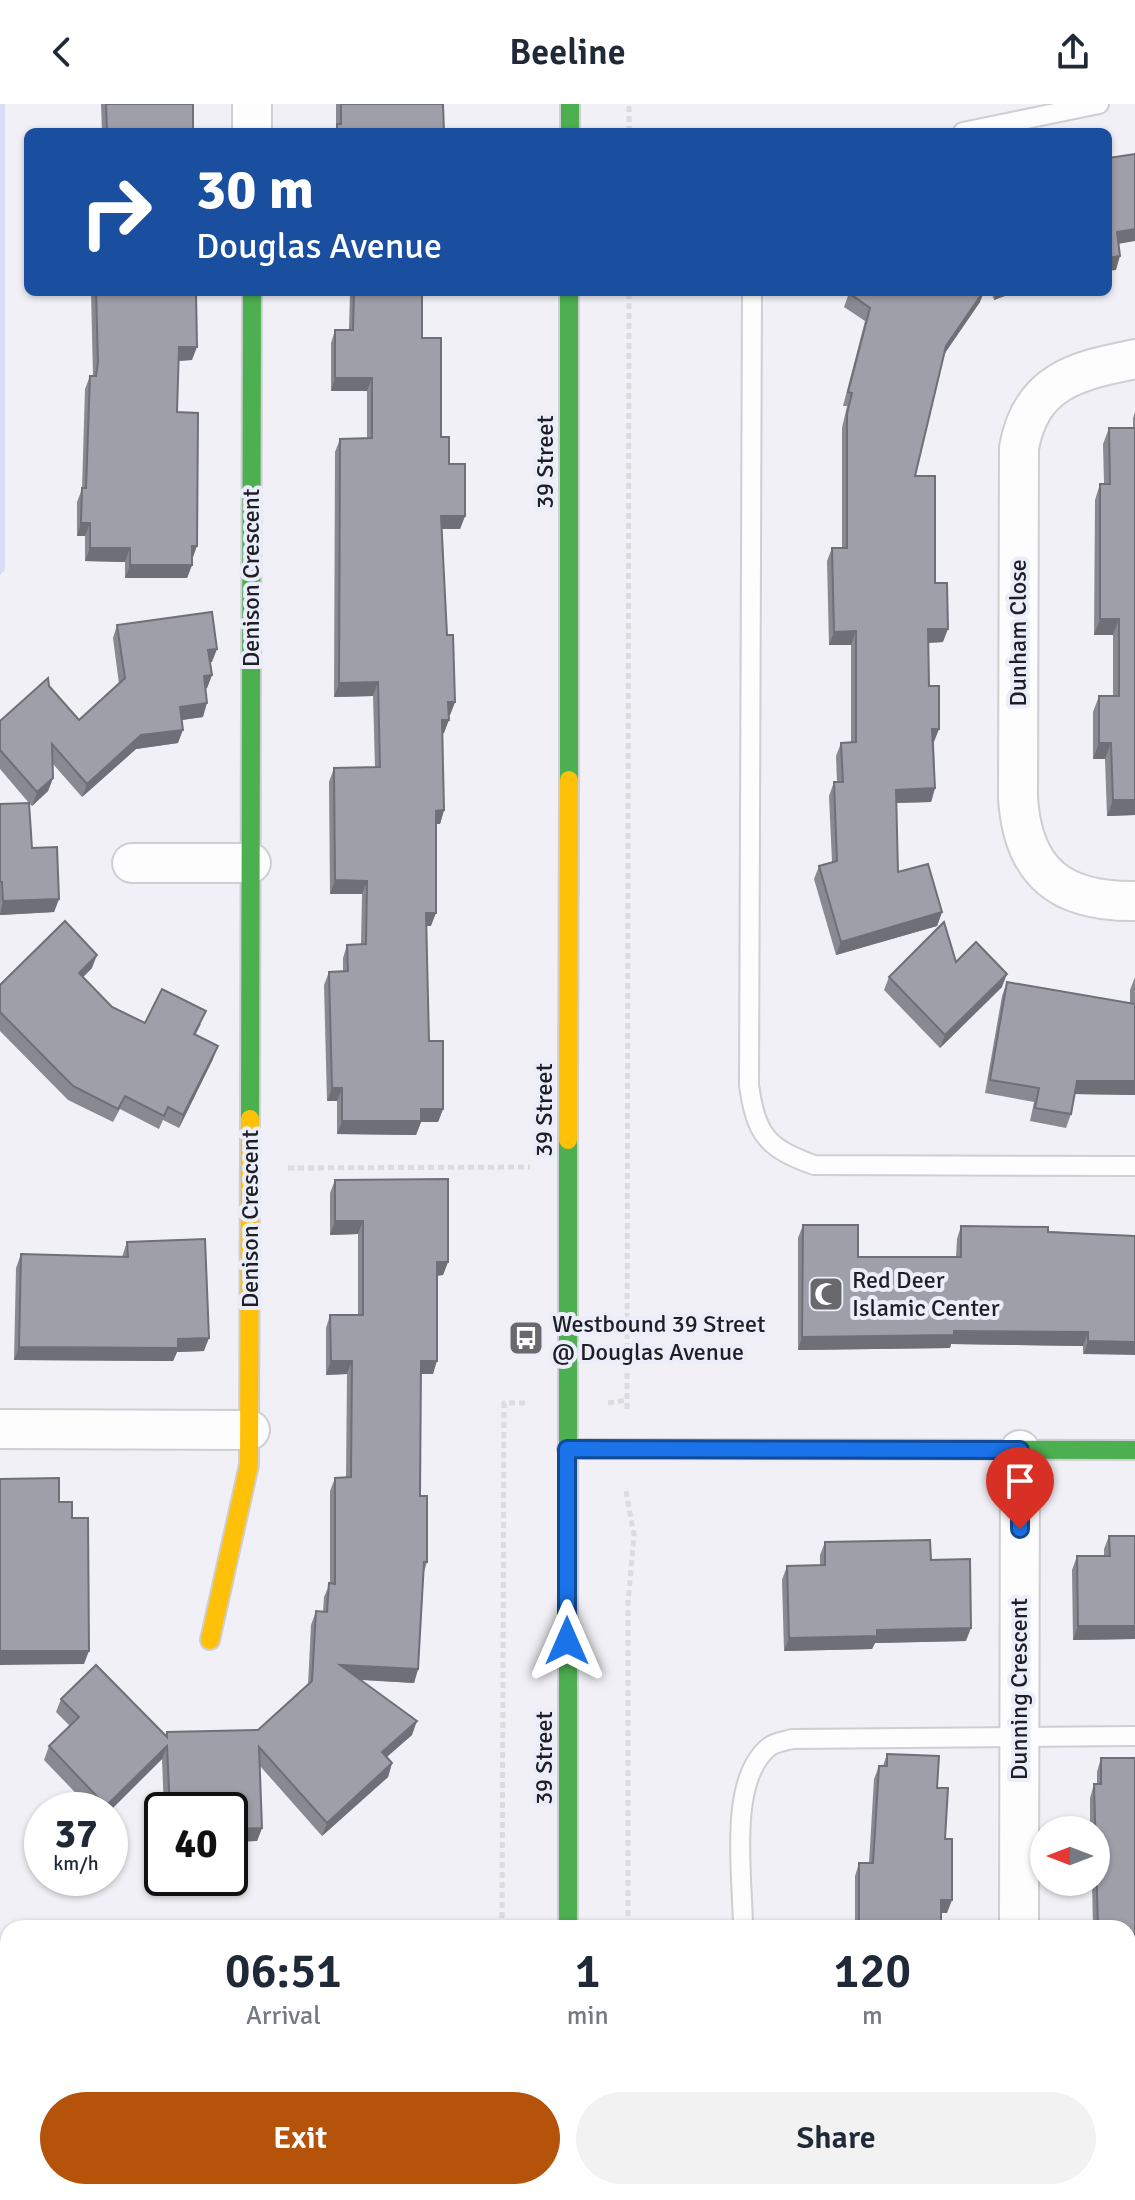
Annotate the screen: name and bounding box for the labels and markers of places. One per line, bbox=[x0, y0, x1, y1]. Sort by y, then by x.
place label: Red Deer Islamic Center bbox=[852, 1265, 1000, 1323]
mosque icon: Red Deer Islamic Center bbox=[807, 1275, 845, 1313]
place label: Westbound 39 Street @ Douglas Avenue bbox=[552, 1309, 765, 1367]
bus stop icon: Westbound 39 Street @ Douglas Avenue bbox=[507, 1319, 545, 1357]
pin bbox=[986, 1447, 1054, 1529]

